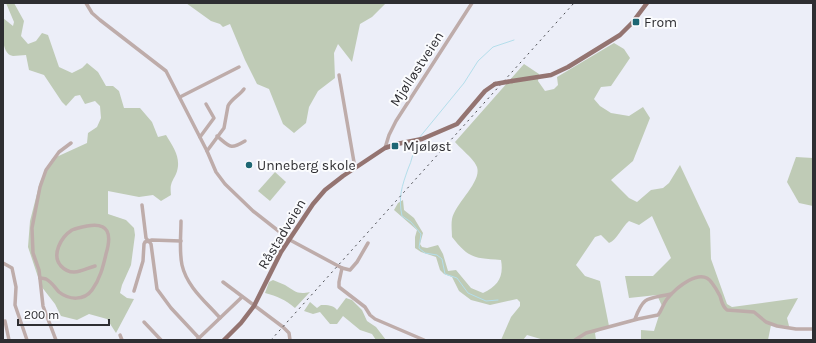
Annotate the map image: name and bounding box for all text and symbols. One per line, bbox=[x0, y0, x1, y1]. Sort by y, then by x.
place label: From bbox=[644, 14, 677, 31]
marker: From bbox=[631, 17, 641, 27]
street label: Mjølløstveien bbox=[386, 28, 448, 110]
place label: Mjøløst bbox=[403, 138, 451, 155]
marker: Mjøløst bbox=[390, 141, 400, 151]
place label: Unneberg skole bbox=[257, 157, 356, 174]
marker: Unneberg skole bbox=[244, 160, 254, 170]
street label: Råstadveien bbox=[254, 196, 310, 272]
scale bar bbox=[18, 301, 109, 327]
text: 200 m bbox=[24, 308, 59, 322]

